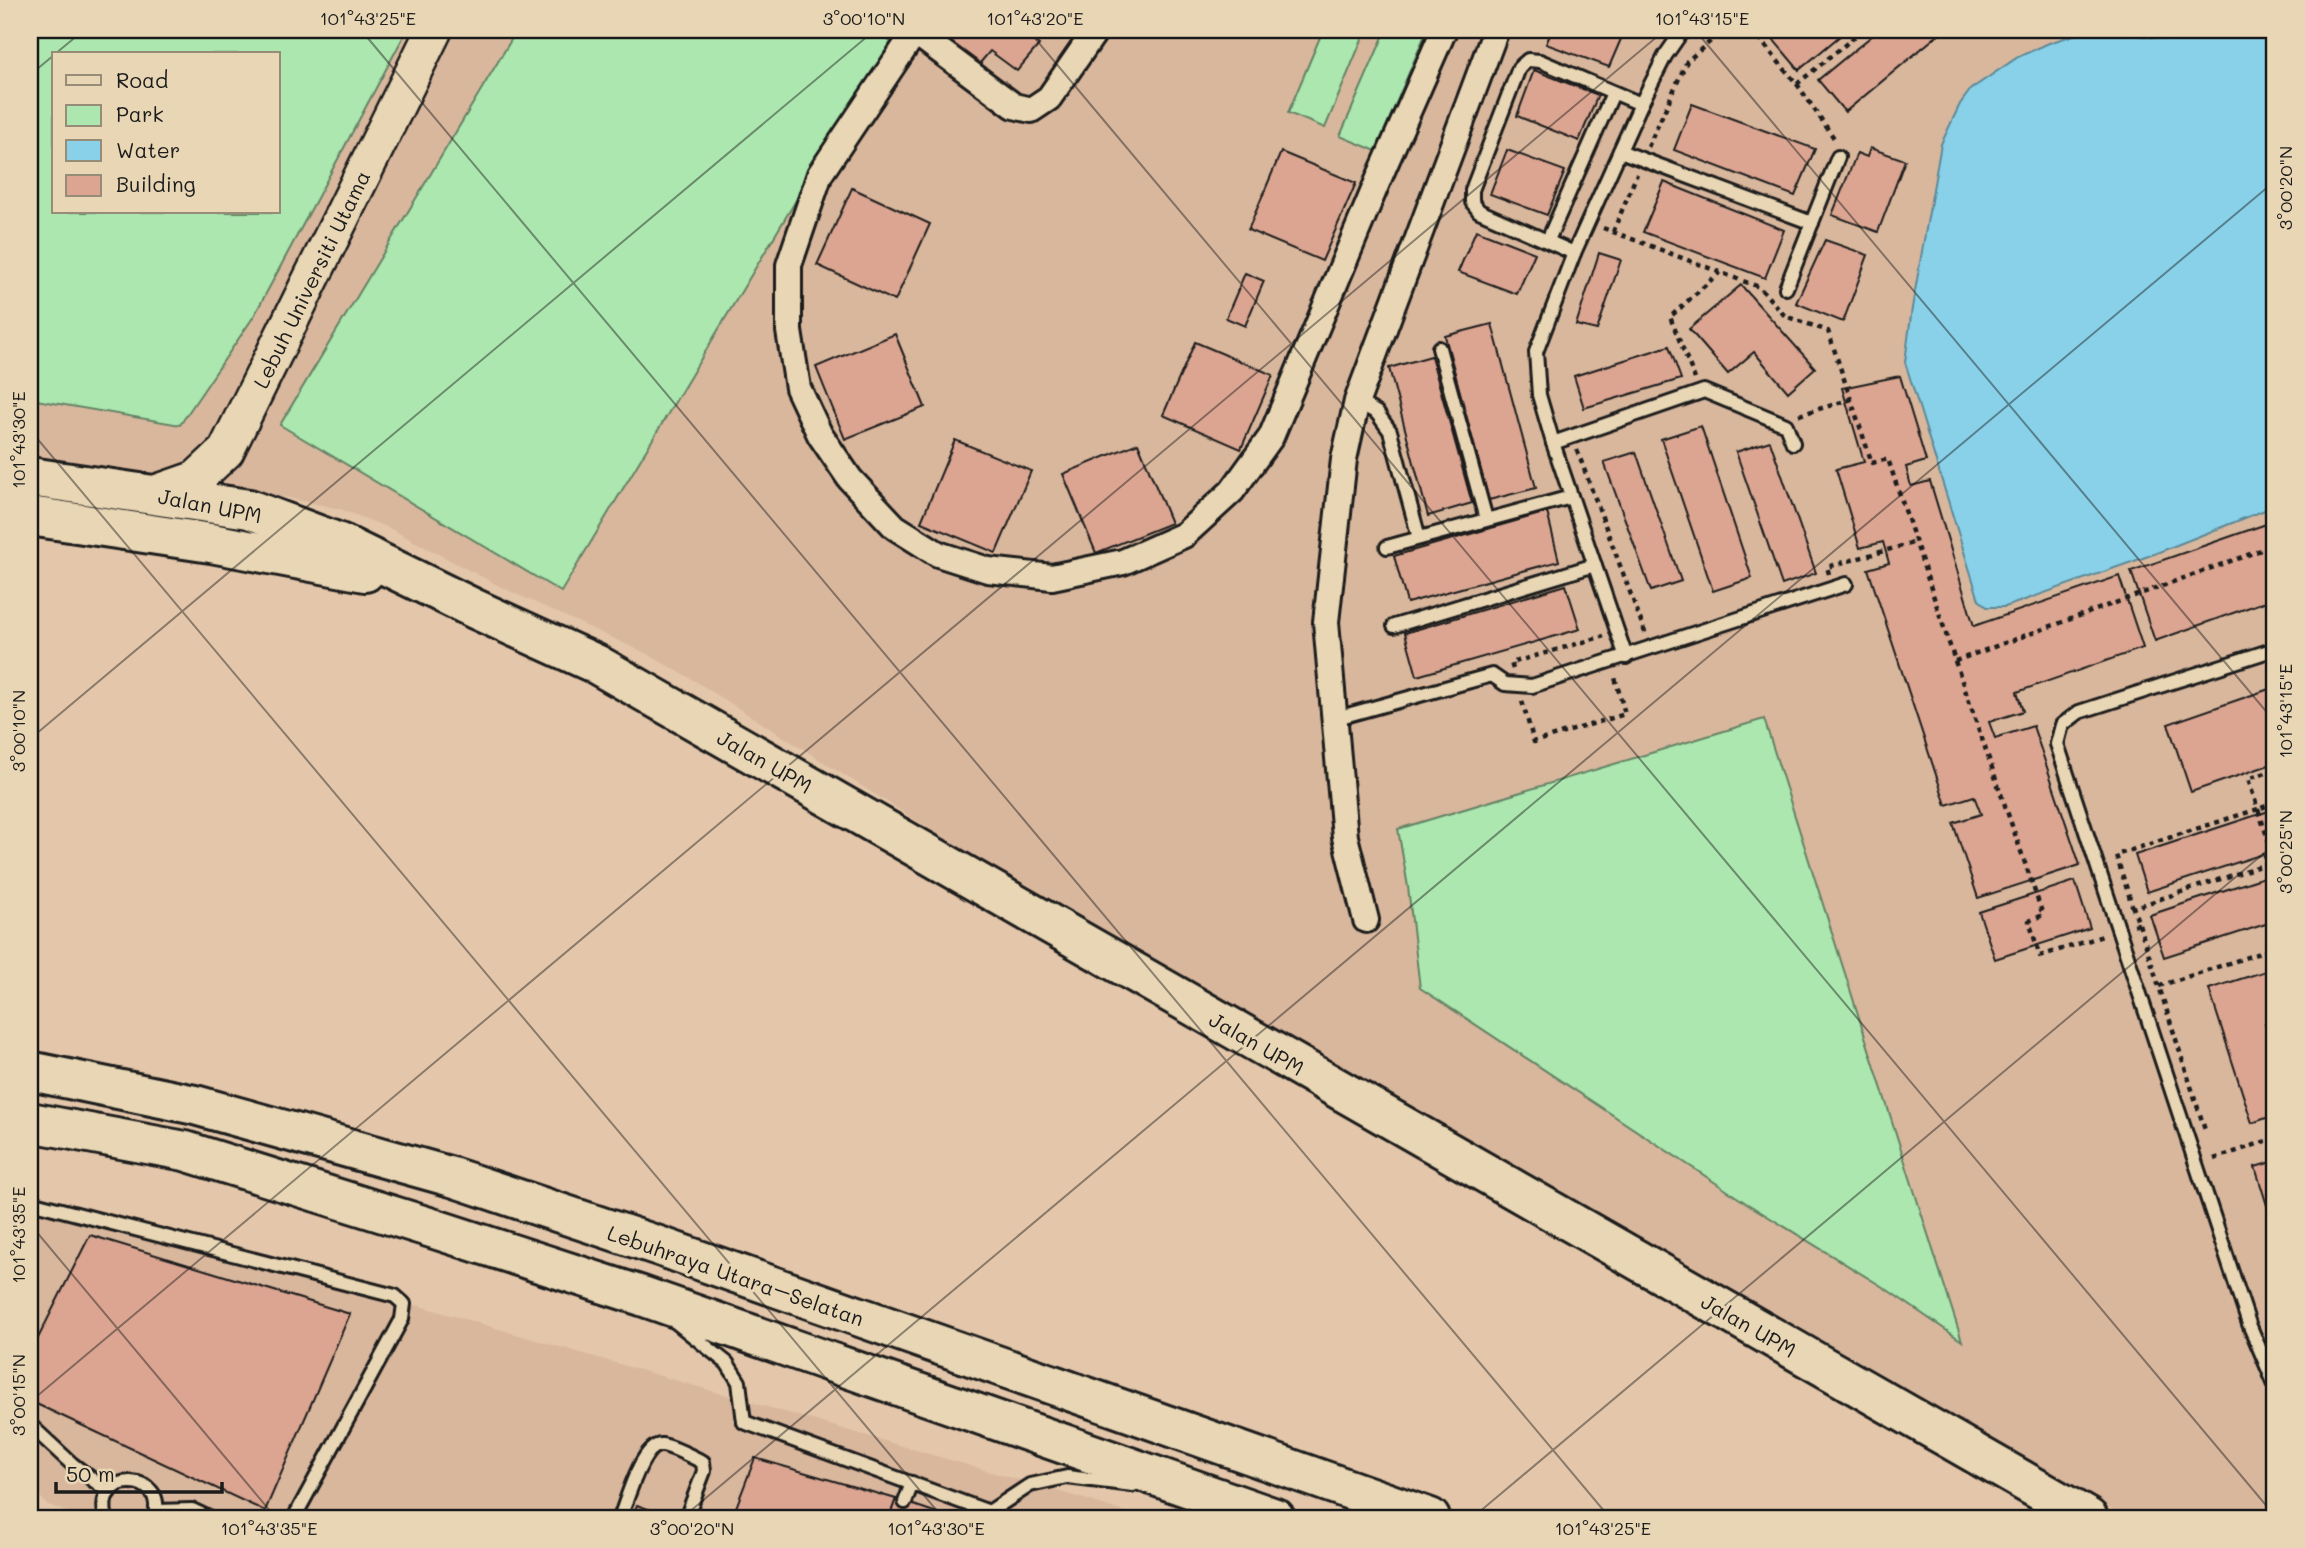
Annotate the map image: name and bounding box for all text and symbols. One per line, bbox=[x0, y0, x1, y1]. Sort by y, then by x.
text: 101°43'25"E bbox=[320, 6, 416, 30]
text: 3°00'10"N bbox=[823, 6, 905, 30]
text: 101°43'20"E bbox=[986, 6, 1084, 30]
text: 101°43'15"E bbox=[1655, 6, 1749, 30]
legend bbox=[52, 52, 280, 214]
text: Road bbox=[116, 66, 168, 93]
text: Park bbox=[116, 100, 164, 127]
text: Water bbox=[116, 136, 180, 163]
text: 3°00'20"N bbox=[2273, 146, 2297, 230]
street label: Lebuh Universiti Utama bbox=[246, 166, 376, 392]
text: Building bbox=[116, 170, 196, 197]
text: 101°43'30"E bbox=[6, 391, 30, 489]
street label: Jalan UPM bbox=[156, 482, 264, 528]
text: 101°43'15"E bbox=[2273, 664, 2297, 758]
text: 3°00'10"N bbox=[6, 690, 30, 772]
street label: Jalan UPM bbox=[713, 723, 817, 799]
text: 3°00'25"N bbox=[2273, 810, 2297, 894]
street label: Jalan UPM bbox=[1205, 1005, 1309, 1081]
text: 101°43'35"E bbox=[6, 1187, 30, 1283]
street label: Lebuhraya Utara–Selatan bbox=[604, 1218, 868, 1332]
street label: Jalan UPM bbox=[1697, 1287, 1801, 1363]
text: 3°00'15"N bbox=[6, 1354, 30, 1436]
scale bar bbox=[56, 1450, 222, 1494]
text: 50 m bbox=[66, 1460, 115, 1487]
text: 101°43'35"E bbox=[221, 1516, 317, 1540]
text: 3°00'20"N bbox=[650, 1516, 734, 1540]
text: 101°43'30"E bbox=[887, 1516, 985, 1540]
text: 101°43'25"E bbox=[1555, 1516, 1651, 1540]

